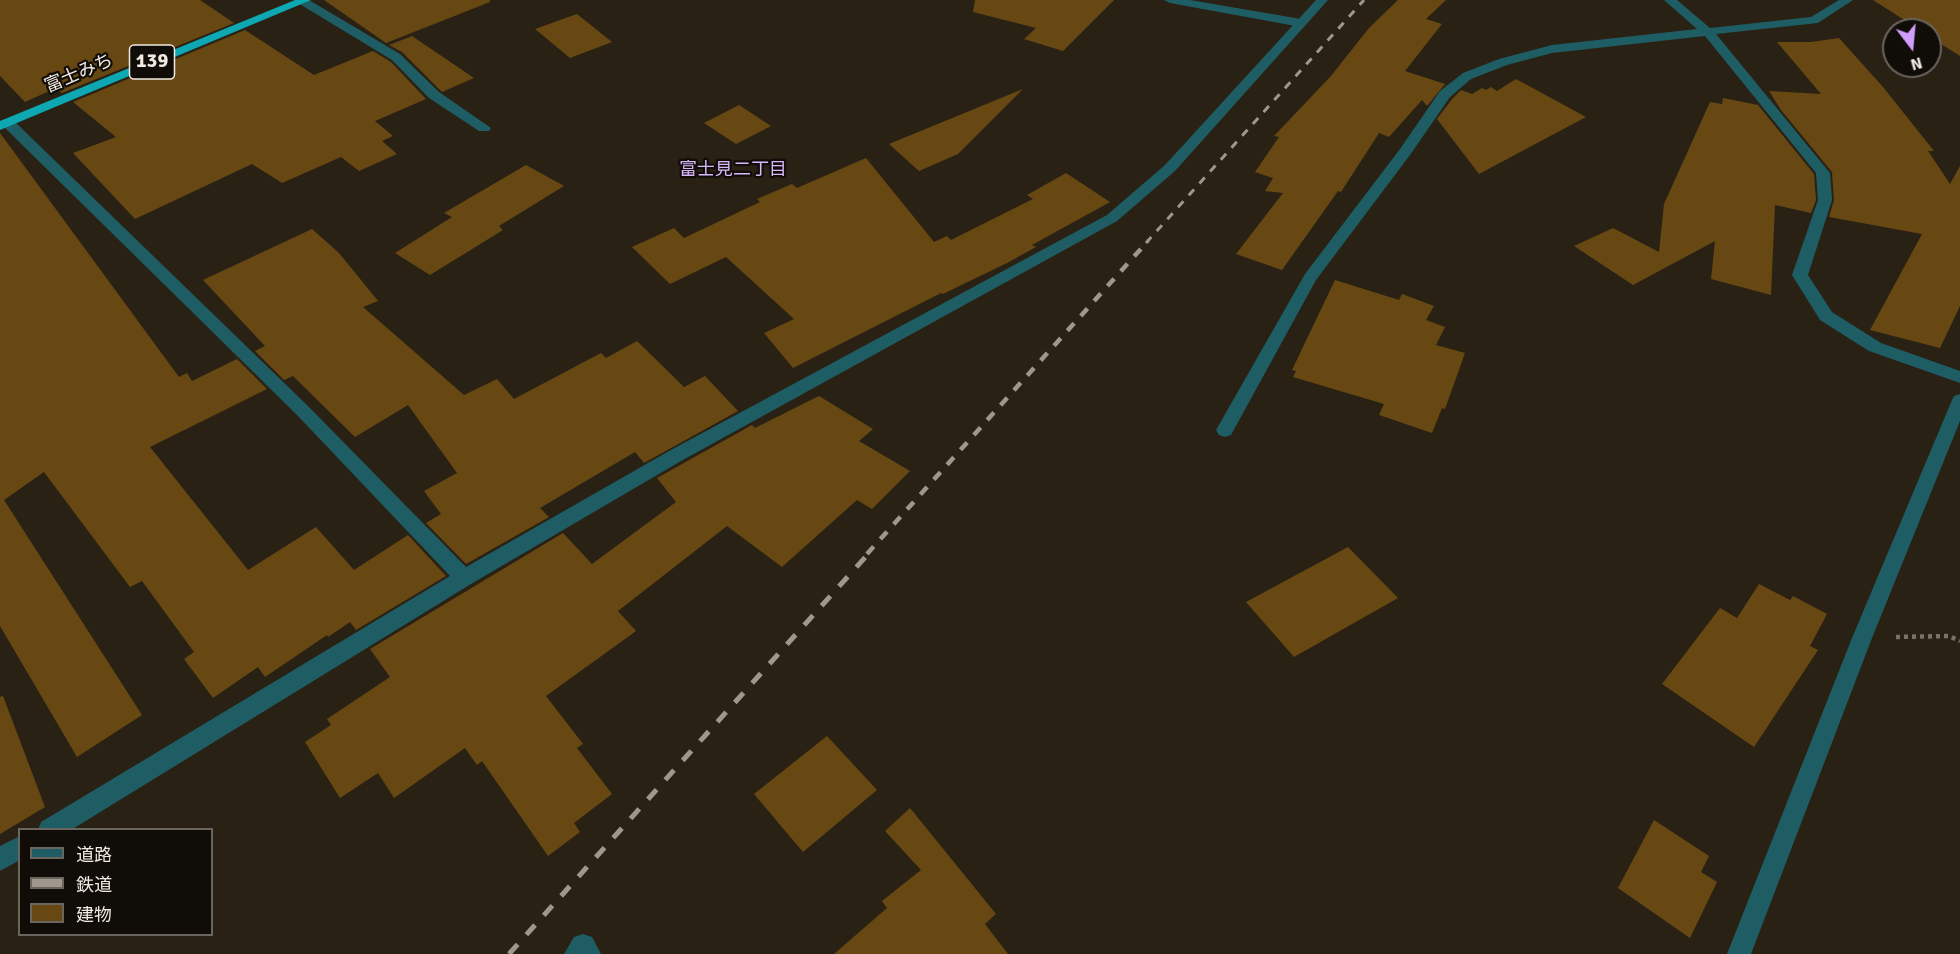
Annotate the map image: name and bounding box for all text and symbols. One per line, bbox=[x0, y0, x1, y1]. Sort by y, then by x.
north arrow bbox=[1882, 18, 1942, 78]
road number: 139 bbox=[130, 45, 174, 79]
street label: 富士みち bbox=[42, 50, 116, 98]
text: N bbox=[1908, 52, 1925, 75]
district label: 富士見二丁目 bbox=[679, 159, 787, 181]
legend bbox=[18, 828, 213, 936]
text: 道路 bbox=[76, 844, 112, 866]
text: 鉄道 bbox=[76, 874, 112, 896]
text: 建物 bbox=[76, 904, 112, 926]

